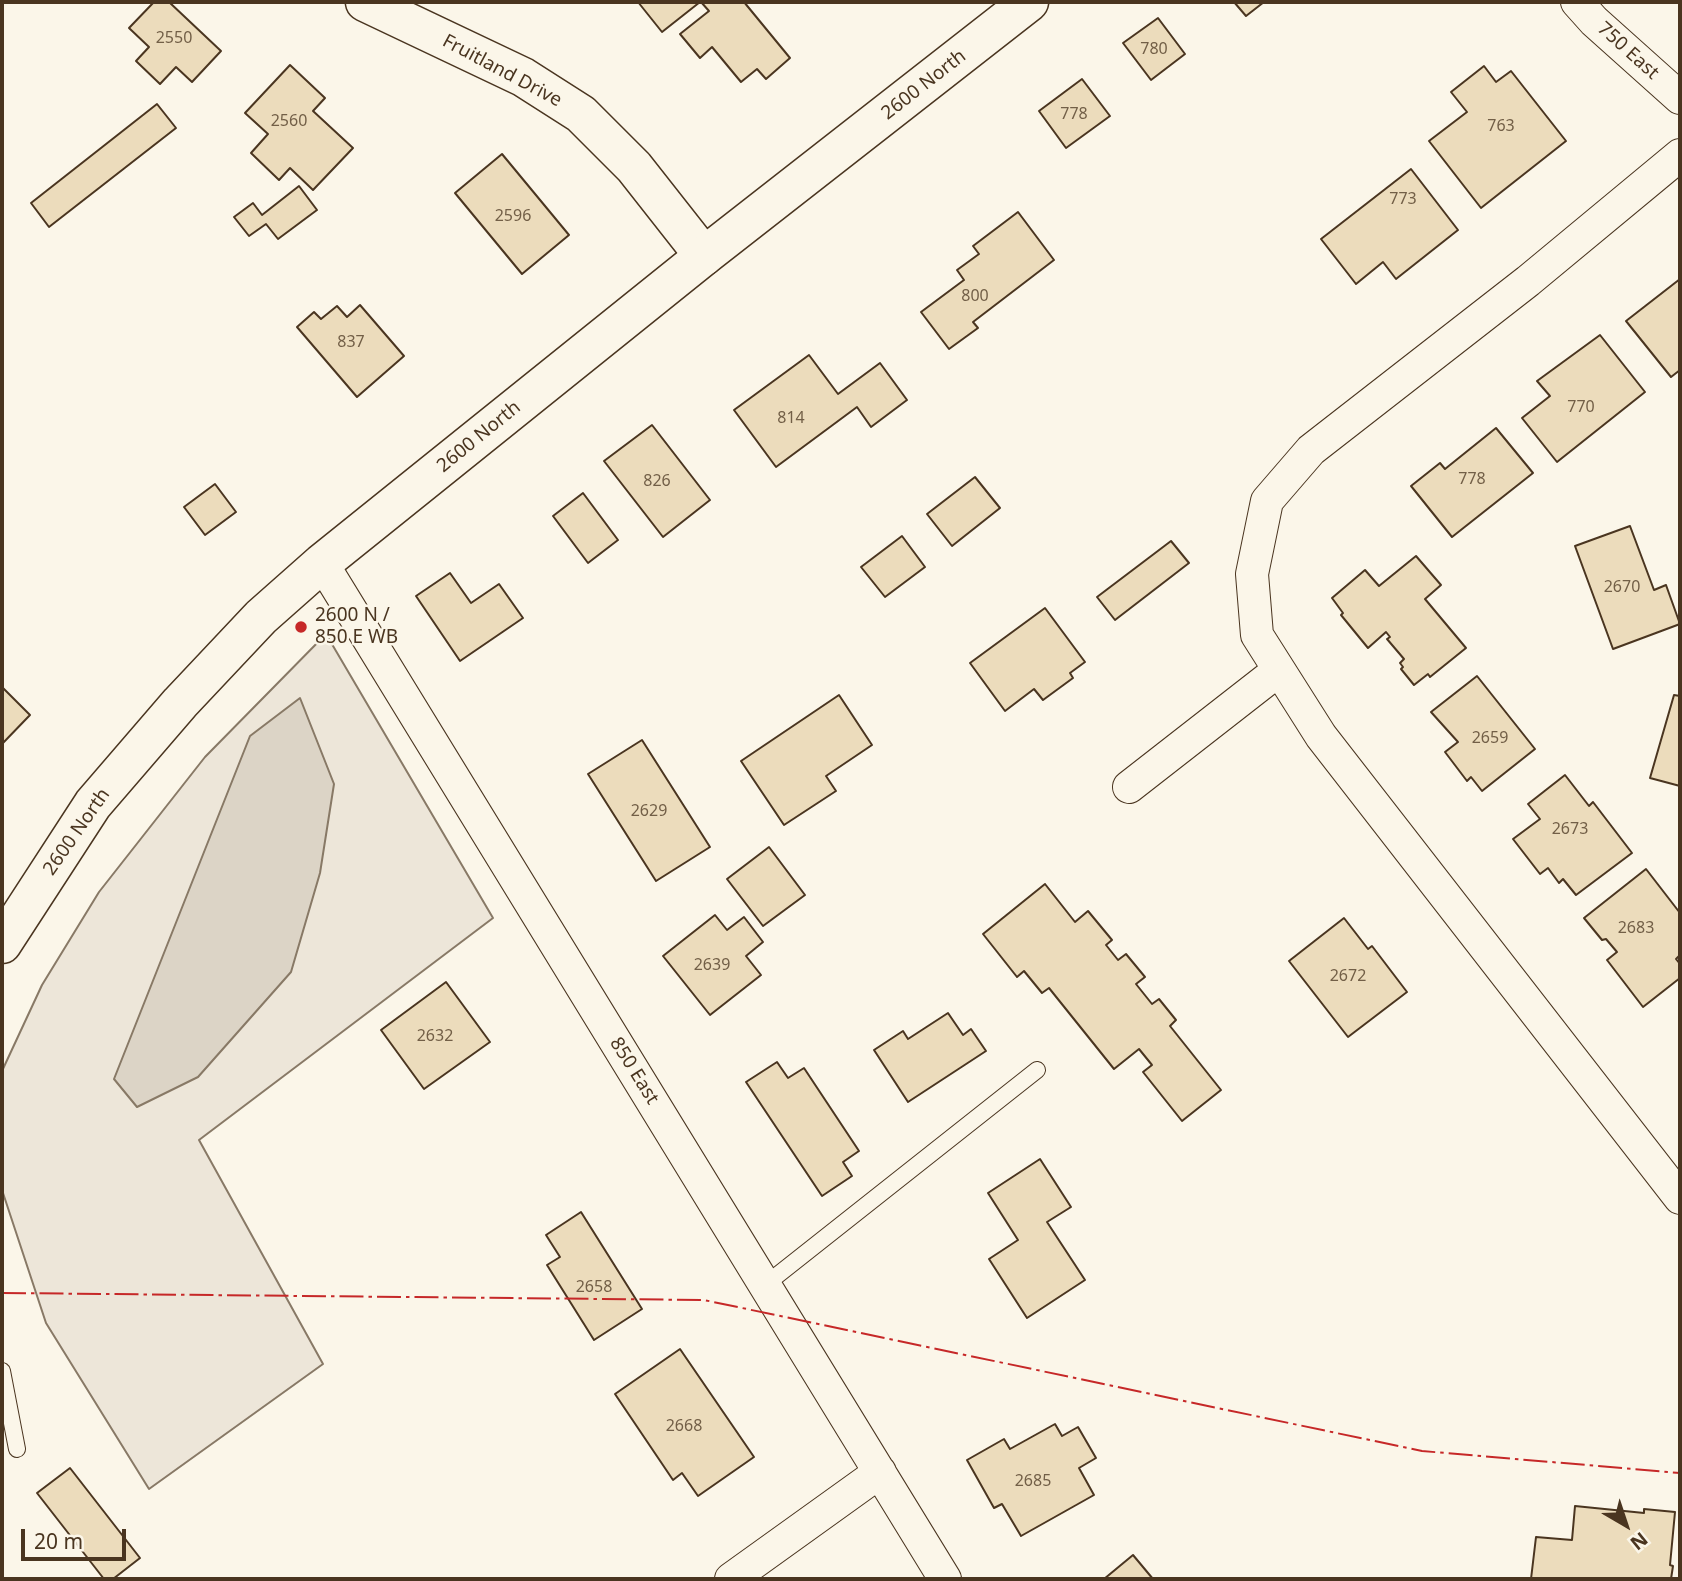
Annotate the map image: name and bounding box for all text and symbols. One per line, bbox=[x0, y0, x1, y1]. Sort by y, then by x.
street label: 750 East bbox=[1593, 18, 1663, 84]
house number: 2550 bbox=[156, 28, 192, 48]
street label: Fruitland Drive bbox=[438, 30, 566, 112]
house number: 780 bbox=[1140, 39, 1168, 59]
street label: 2600 North bbox=[877, 45, 971, 125]
house number: 778 bbox=[1060, 104, 1088, 124]
house number: 2560 bbox=[271, 111, 307, 131]
house number: 763 bbox=[1487, 116, 1515, 136]
house number: 773 bbox=[1389, 189, 1417, 209]
house number: 2596 bbox=[495, 206, 531, 226]
house number: 800 bbox=[961, 286, 989, 306]
house number: 837 bbox=[337, 332, 365, 352]
street label: 2600 North bbox=[433, 396, 525, 478]
house number: 770 bbox=[1567, 397, 1595, 417]
house number: 814 bbox=[777, 408, 805, 428]
house number: 778 bbox=[1458, 469, 1486, 489]
house number: 826 bbox=[643, 471, 671, 491]
house number: 2670 bbox=[1604, 577, 1640, 597]
place label: 2600 N / 850 E WB bbox=[315, 605, 398, 649]
marker: 2600 N / 850 E WB bbox=[293, 619, 309, 635]
house number: 2659 bbox=[1472, 728, 1508, 748]
street label: 2600 North bbox=[39, 784, 115, 880]
house number: 2629 bbox=[631, 801, 667, 821]
house number: 2673 bbox=[1552, 819, 1588, 839]
house number: 2683 bbox=[1618, 918, 1654, 938]
house number: 2639 bbox=[694, 955, 730, 975]
house number: 2672 bbox=[1330, 966, 1366, 986]
house number: 2632 bbox=[417, 1026, 453, 1046]
street label: 850 East bbox=[605, 1033, 663, 1109]
house number: 2658 bbox=[576, 1277, 612, 1297]
house number: 2668 bbox=[666, 1416, 702, 1436]
house number: 2685 bbox=[1015, 1471, 1051, 1491]
north arrow bbox=[1591, 1490, 1661, 1560]
scale bar bbox=[24, 1514, 130, 1558]
text: N bbox=[1625, 1526, 1653, 1556]
text: 20 m bbox=[34, 1527, 83, 1555]

